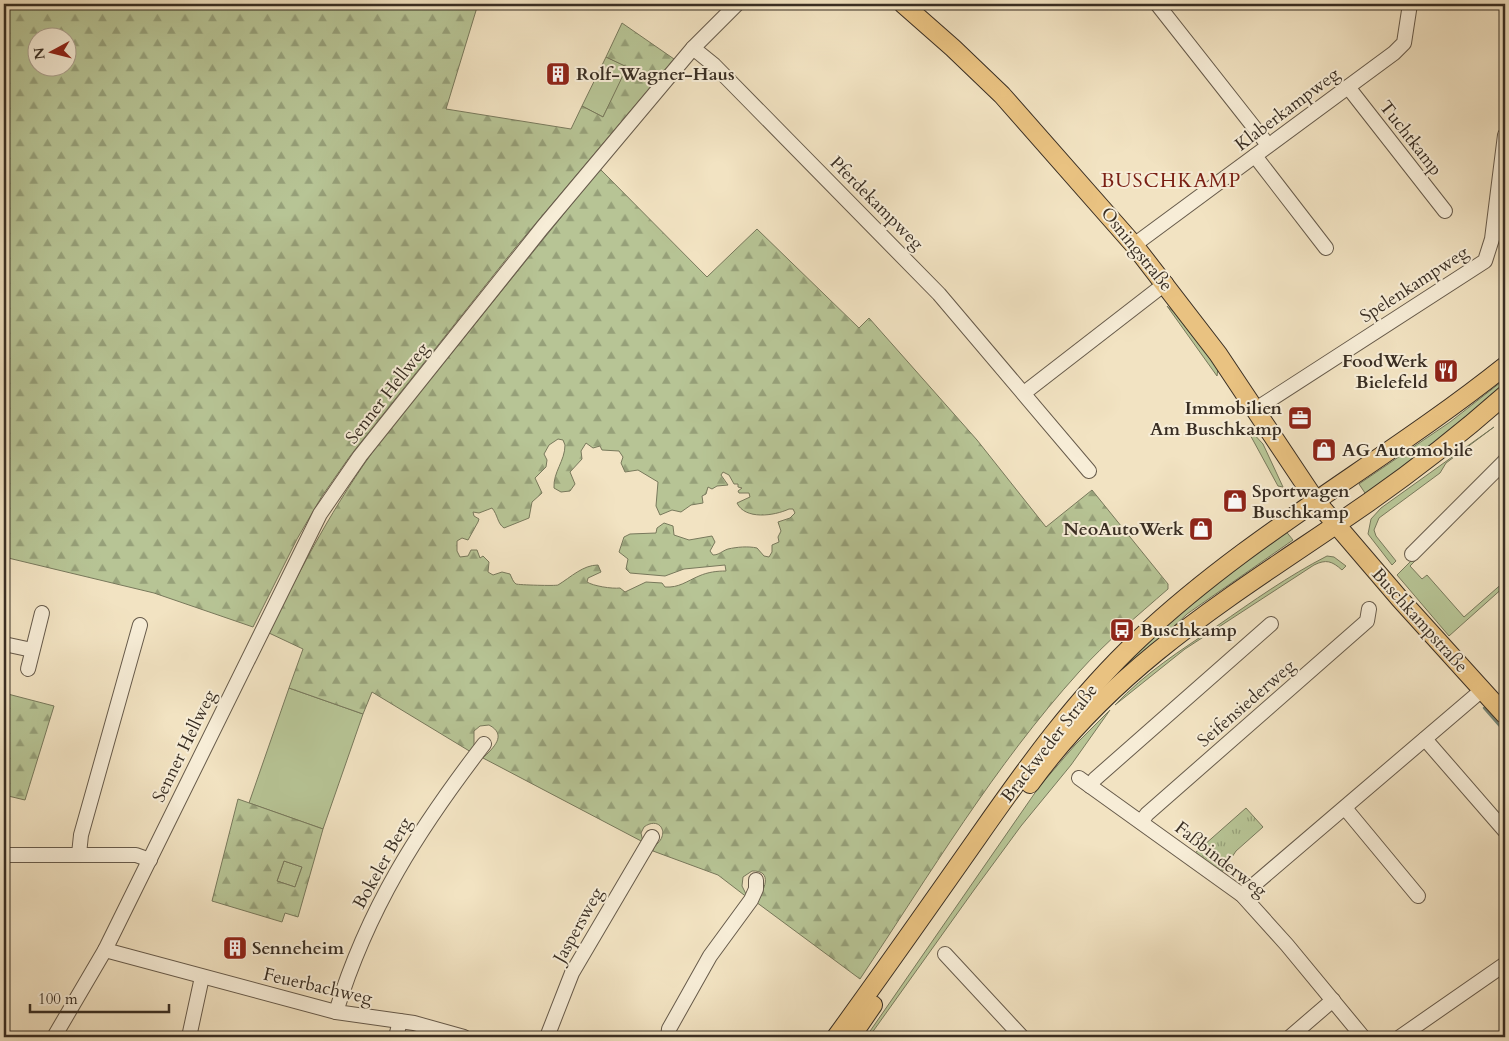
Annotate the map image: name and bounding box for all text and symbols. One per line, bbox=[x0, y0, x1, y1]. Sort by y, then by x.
north arrow bbox=[28, 28, 78, 78]
text: N bbox=[29, 46, 50, 61]
building icon: Rolf-Wagner-Haus bbox=[545, 61, 571, 87]
street label: Klaberkampweg bbox=[1230, 61, 1345, 157]
place label: Rolf-Wagner-Haus bbox=[576, 62, 735, 87]
street label: Tuchtkamp bbox=[1373, 96, 1448, 181]
street label: Pferdekampweg bbox=[824, 151, 930, 257]
district label: BUSCHKAMP bbox=[1101, 167, 1241, 194]
street label: Osningstraße bbox=[1095, 202, 1178, 297]
street label: Spelenkampweg bbox=[1355, 239, 1474, 329]
street label: Senner Hellweg bbox=[340, 337, 435, 449]
place label: FoodWerk Bielefeld bbox=[1342, 349, 1429, 395]
restaurant icon: FoodWerk Bielefeld bbox=[1433, 358, 1459, 384]
place label: Immobilien Am Buschkamp bbox=[1150, 396, 1282, 442]
office icon: Immobilien Am Buschkamp bbox=[1287, 405, 1313, 431]
shop icon: AG Automobile bbox=[1311, 437, 1337, 463]
place label: AG Automobile bbox=[1342, 438, 1473, 463]
place label: Sportwagen Buschkamp bbox=[1252, 479, 1350, 525]
shop icon: Sportwagen Buschkamp bbox=[1222, 488, 1248, 514]
shop icon: NeoAutoWerk bbox=[1188, 516, 1214, 542]
place label: NeoAutoWerk bbox=[1063, 517, 1185, 542]
street label: Buschkampstraße bbox=[1366, 562, 1474, 678]
bus stop icon: Buschkamp bbox=[1109, 617, 1135, 643]
place label: Buschkamp bbox=[1140, 618, 1237, 643]
street label: Seifensiederweg bbox=[1192, 653, 1301, 753]
street label: Brackweder Straße bbox=[995, 679, 1104, 808]
street label: Senner Hellweg bbox=[146, 685, 223, 807]
street label: Bokeler Berg bbox=[347, 812, 418, 913]
street label: Faßbinderweg bbox=[1169, 815, 1273, 904]
street label: Jaspersweg bbox=[546, 882, 610, 970]
building icon: Senneheim bbox=[222, 935, 248, 961]
place label: Senneheim bbox=[252, 936, 344, 961]
street label: Feuerbachweg bbox=[261, 962, 376, 1011]
scale bar bbox=[30, 981, 169, 1013]
text: 100 m bbox=[38, 989, 78, 1009]

